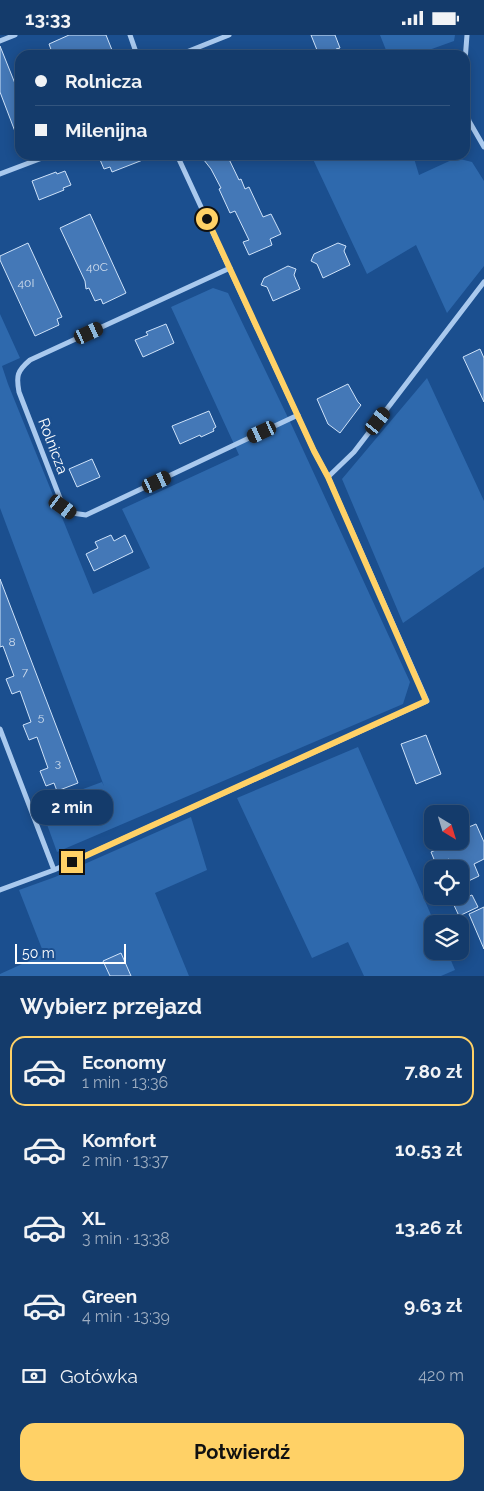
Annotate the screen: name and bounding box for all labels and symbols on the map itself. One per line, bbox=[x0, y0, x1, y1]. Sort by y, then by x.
route start bbox=[196, 208, 218, 230]
house number: 40C bbox=[86, 260, 108, 274]
house number: 40I bbox=[18, 276, 34, 290]
car bbox=[72, 320, 105, 346]
car bbox=[362, 405, 393, 437]
street label: Rolnicza bbox=[34, 416, 72, 476]
car bbox=[245, 419, 278, 445]
car bbox=[140, 469, 173, 495]
car bbox=[46, 492, 79, 522]
house number: 8 bbox=[8, 635, 16, 649]
house number: 7 bbox=[22, 665, 29, 679]
house number: 5 bbox=[38, 710, 45, 724]
house number: 3 bbox=[55, 756, 61, 770]
callout: 2 min bbox=[31, 789, 113, 825]
north arrow bbox=[424, 805, 469, 850]
route end bbox=[61, 851, 83, 873]
scale bar bbox=[15, 941, 126, 964]

